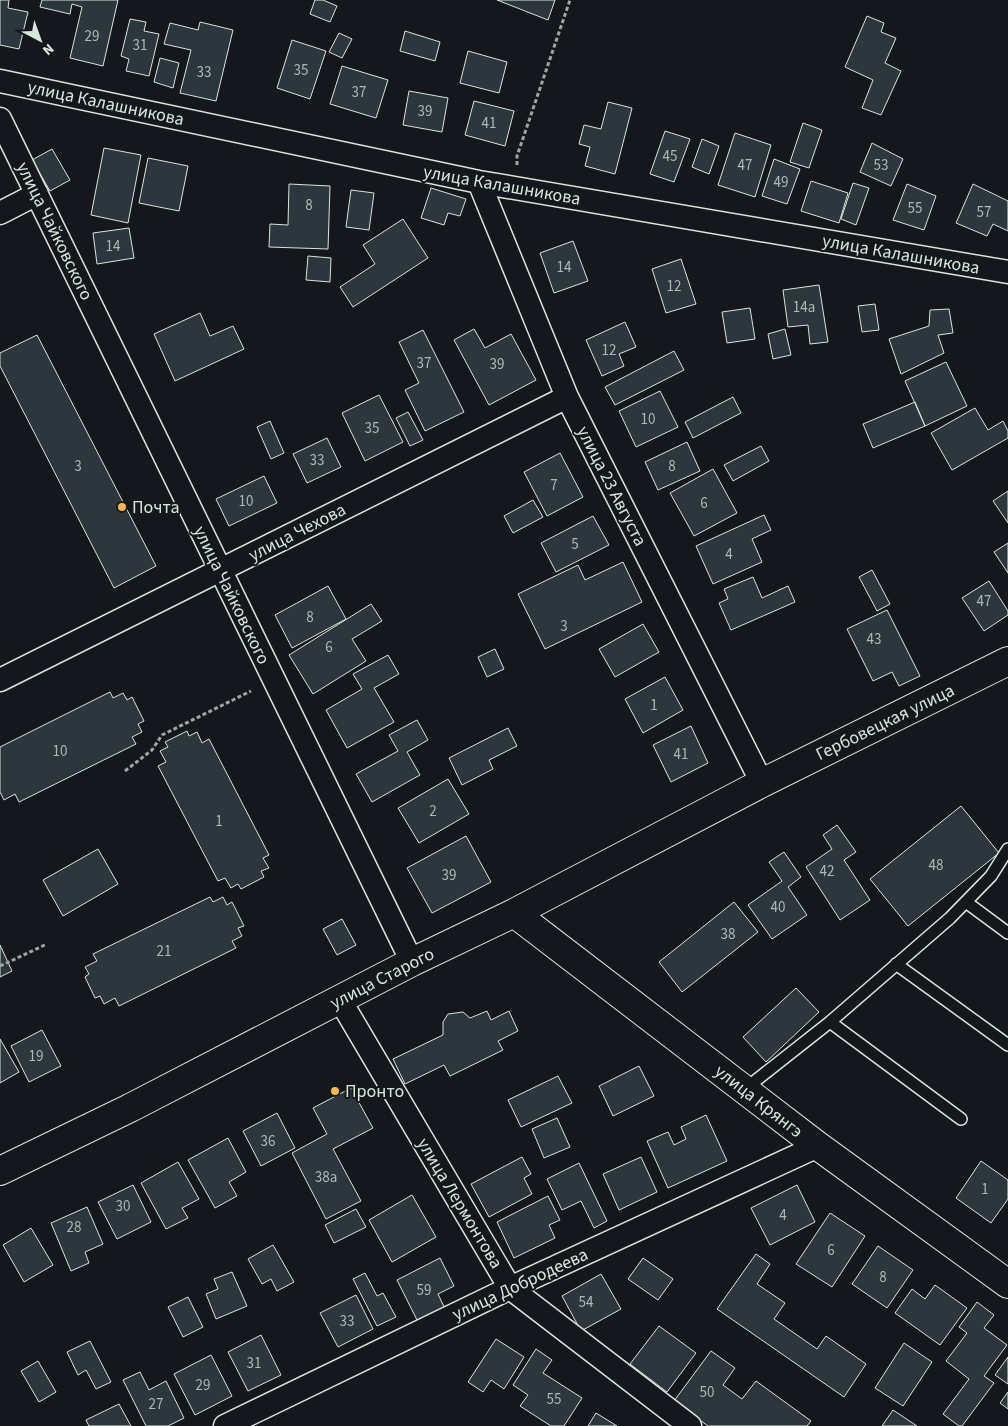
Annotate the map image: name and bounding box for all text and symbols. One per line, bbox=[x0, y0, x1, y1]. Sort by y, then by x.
north arrow bbox=[15, 15, 65, 65]
house number: 29 bbox=[85, 26, 99, 47]
house number: 31 bbox=[133, 35, 147, 56]
text: N bbox=[38, 38, 58, 60]
house number: 35 bbox=[294, 60, 308, 81]
house number: 33 bbox=[197, 62, 211, 83]
street label: улица Калашникова bbox=[25, 75, 186, 132]
house number: 37 bbox=[352, 82, 366, 103]
house number: 39 bbox=[418, 101, 432, 122]
house number: 41 bbox=[482, 113, 496, 134]
house number: 45 bbox=[663, 146, 677, 167]
house number: 47 bbox=[738, 155, 752, 176]
house number: 53 bbox=[874, 155, 888, 176]
street label: улица Чайковского bbox=[10, 158, 99, 305]
street label: улица Калашникова bbox=[421, 159, 582, 212]
house number: 49 bbox=[774, 172, 788, 193]
house number: 8 bbox=[305, 195, 313, 216]
house number: 55 bbox=[908, 198, 922, 219]
house number: 57 bbox=[977, 202, 991, 223]
street label: улица Калашникова bbox=[820, 228, 981, 281]
house number: 14 bbox=[106, 236, 121, 257]
house number: 14 bbox=[557, 257, 572, 278]
house number: 12 bbox=[667, 276, 681, 297]
house number: 14а bbox=[793, 297, 815, 318]
house number: 12 bbox=[602, 340, 616, 361]
house number: 37 bbox=[417, 353, 431, 374]
house number: 39 bbox=[490, 354, 504, 375]
house number: 10 bbox=[641, 409, 655, 430]
house number: 35 bbox=[365, 418, 379, 439]
street label: улица 23 Августа bbox=[571, 422, 653, 551]
house number: 33 bbox=[310, 450, 324, 471]
house number: 3 bbox=[74, 456, 82, 477]
house number: 8 bbox=[668, 456, 676, 477]
house number: 7 bbox=[550, 475, 558, 496]
house number: 10 bbox=[239, 491, 253, 512]
house number: 6 bbox=[700, 493, 708, 514]
place label: Почта bbox=[132, 495, 180, 520]
street label: улица Чехова bbox=[244, 497, 350, 568]
marker: Почта bbox=[116, 501, 128, 513]
street label: улица Чайковского bbox=[187, 522, 276, 669]
house number: 5 bbox=[571, 534, 579, 555]
house number: 4 bbox=[725, 544, 733, 565]
house number: 47 bbox=[977, 591, 991, 612]
house number: 8 bbox=[306, 607, 314, 628]
house number: 3 bbox=[560, 616, 568, 637]
house number: 43 bbox=[867, 629, 881, 650]
house number: 6 bbox=[325, 637, 333, 658]
street label: Гербовецкая улица bbox=[812, 678, 959, 767]
house number: 1 bbox=[650, 695, 658, 716]
house number: 10 bbox=[53, 741, 67, 762]
house number: 41 bbox=[674, 744, 688, 765]
house number: 2 bbox=[429, 801, 437, 822]
house number: 1 bbox=[215, 811, 223, 832]
house number: 48 bbox=[929, 855, 943, 876]
house number: 42 bbox=[820, 861, 834, 882]
house number: 39 bbox=[442, 865, 456, 886]
house number: 40 bbox=[771, 897, 785, 918]
house number: 38 bbox=[721, 924, 735, 945]
house number: 21 bbox=[157, 941, 171, 962]
street label: улица Старого bbox=[326, 942, 439, 1015]
house number: 19 bbox=[29, 1046, 43, 1067]
street label: улица Крянгэ bbox=[709, 1059, 808, 1144]
place label: Пронто bbox=[345, 1079, 404, 1104]
marker: Пронто bbox=[329, 1085, 341, 1097]
house number: 36 bbox=[261, 1131, 275, 1152]
street label: улица Лермонтова bbox=[411, 1133, 508, 1273]
house number: 38а bbox=[315, 1167, 337, 1188]
house number: 1 bbox=[981, 1179, 989, 1200]
house number: 30 bbox=[116, 1196, 130, 1217]
house number: 4 bbox=[779, 1205, 787, 1226]
house number: 28 bbox=[67, 1217, 81, 1238]
house number: 6 bbox=[827, 1240, 835, 1261]
street label: улица Добродеева bbox=[448, 1242, 592, 1327]
house number: 8 bbox=[879, 1267, 887, 1288]
house number: 59 bbox=[417, 1280, 431, 1301]
house number: 54 bbox=[579, 1292, 594, 1313]
house number: 33 bbox=[340, 1311, 354, 1332]
house number: 31 bbox=[247, 1353, 261, 1374]
house number: 29 bbox=[196, 1375, 210, 1396]
house number: 50 bbox=[700, 1382, 714, 1403]
house number: 55 bbox=[547, 1389, 561, 1410]
house number: 27 bbox=[149, 1394, 163, 1415]

